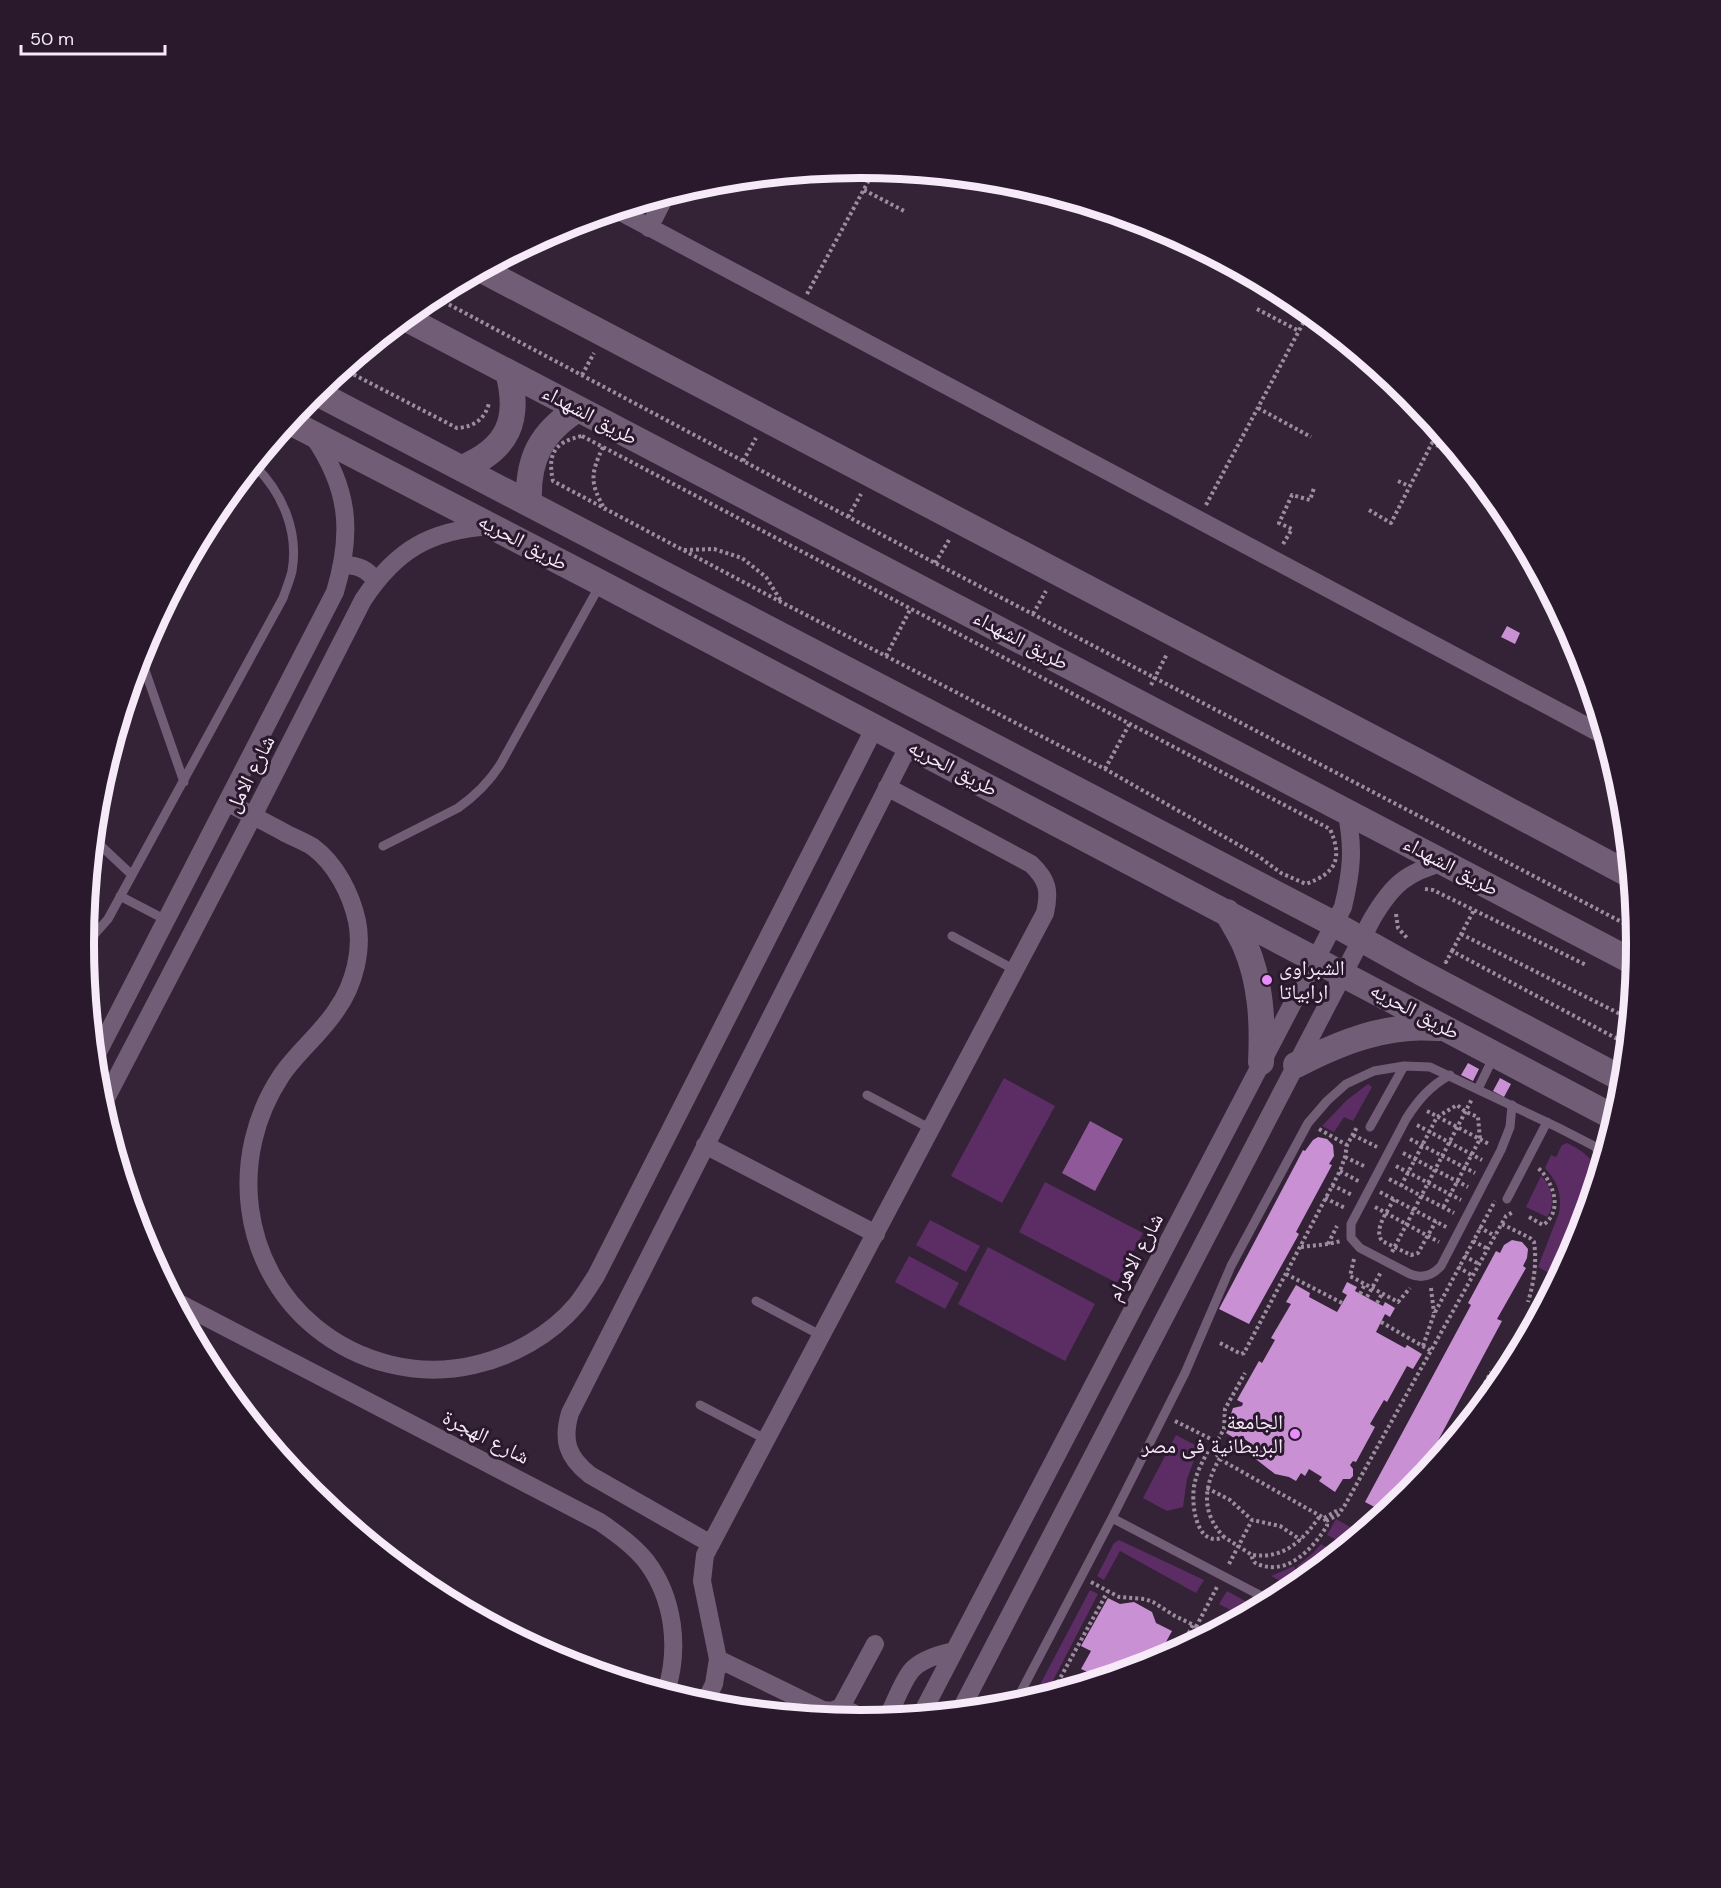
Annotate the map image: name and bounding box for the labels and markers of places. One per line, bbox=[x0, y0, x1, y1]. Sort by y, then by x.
place label: الشبراوى ارابياتا bbox=[1279, 954, 1345, 1006]
marker: الشبراوى ارابياتا bbox=[1260, 973, 1274, 987]
place label: الجامعة البريطانية فى مصر bbox=[1141, 1408, 1283, 1460]
marker: الجامعة البريطانية فى مصر bbox=[1288, 1427, 1302, 1441]

